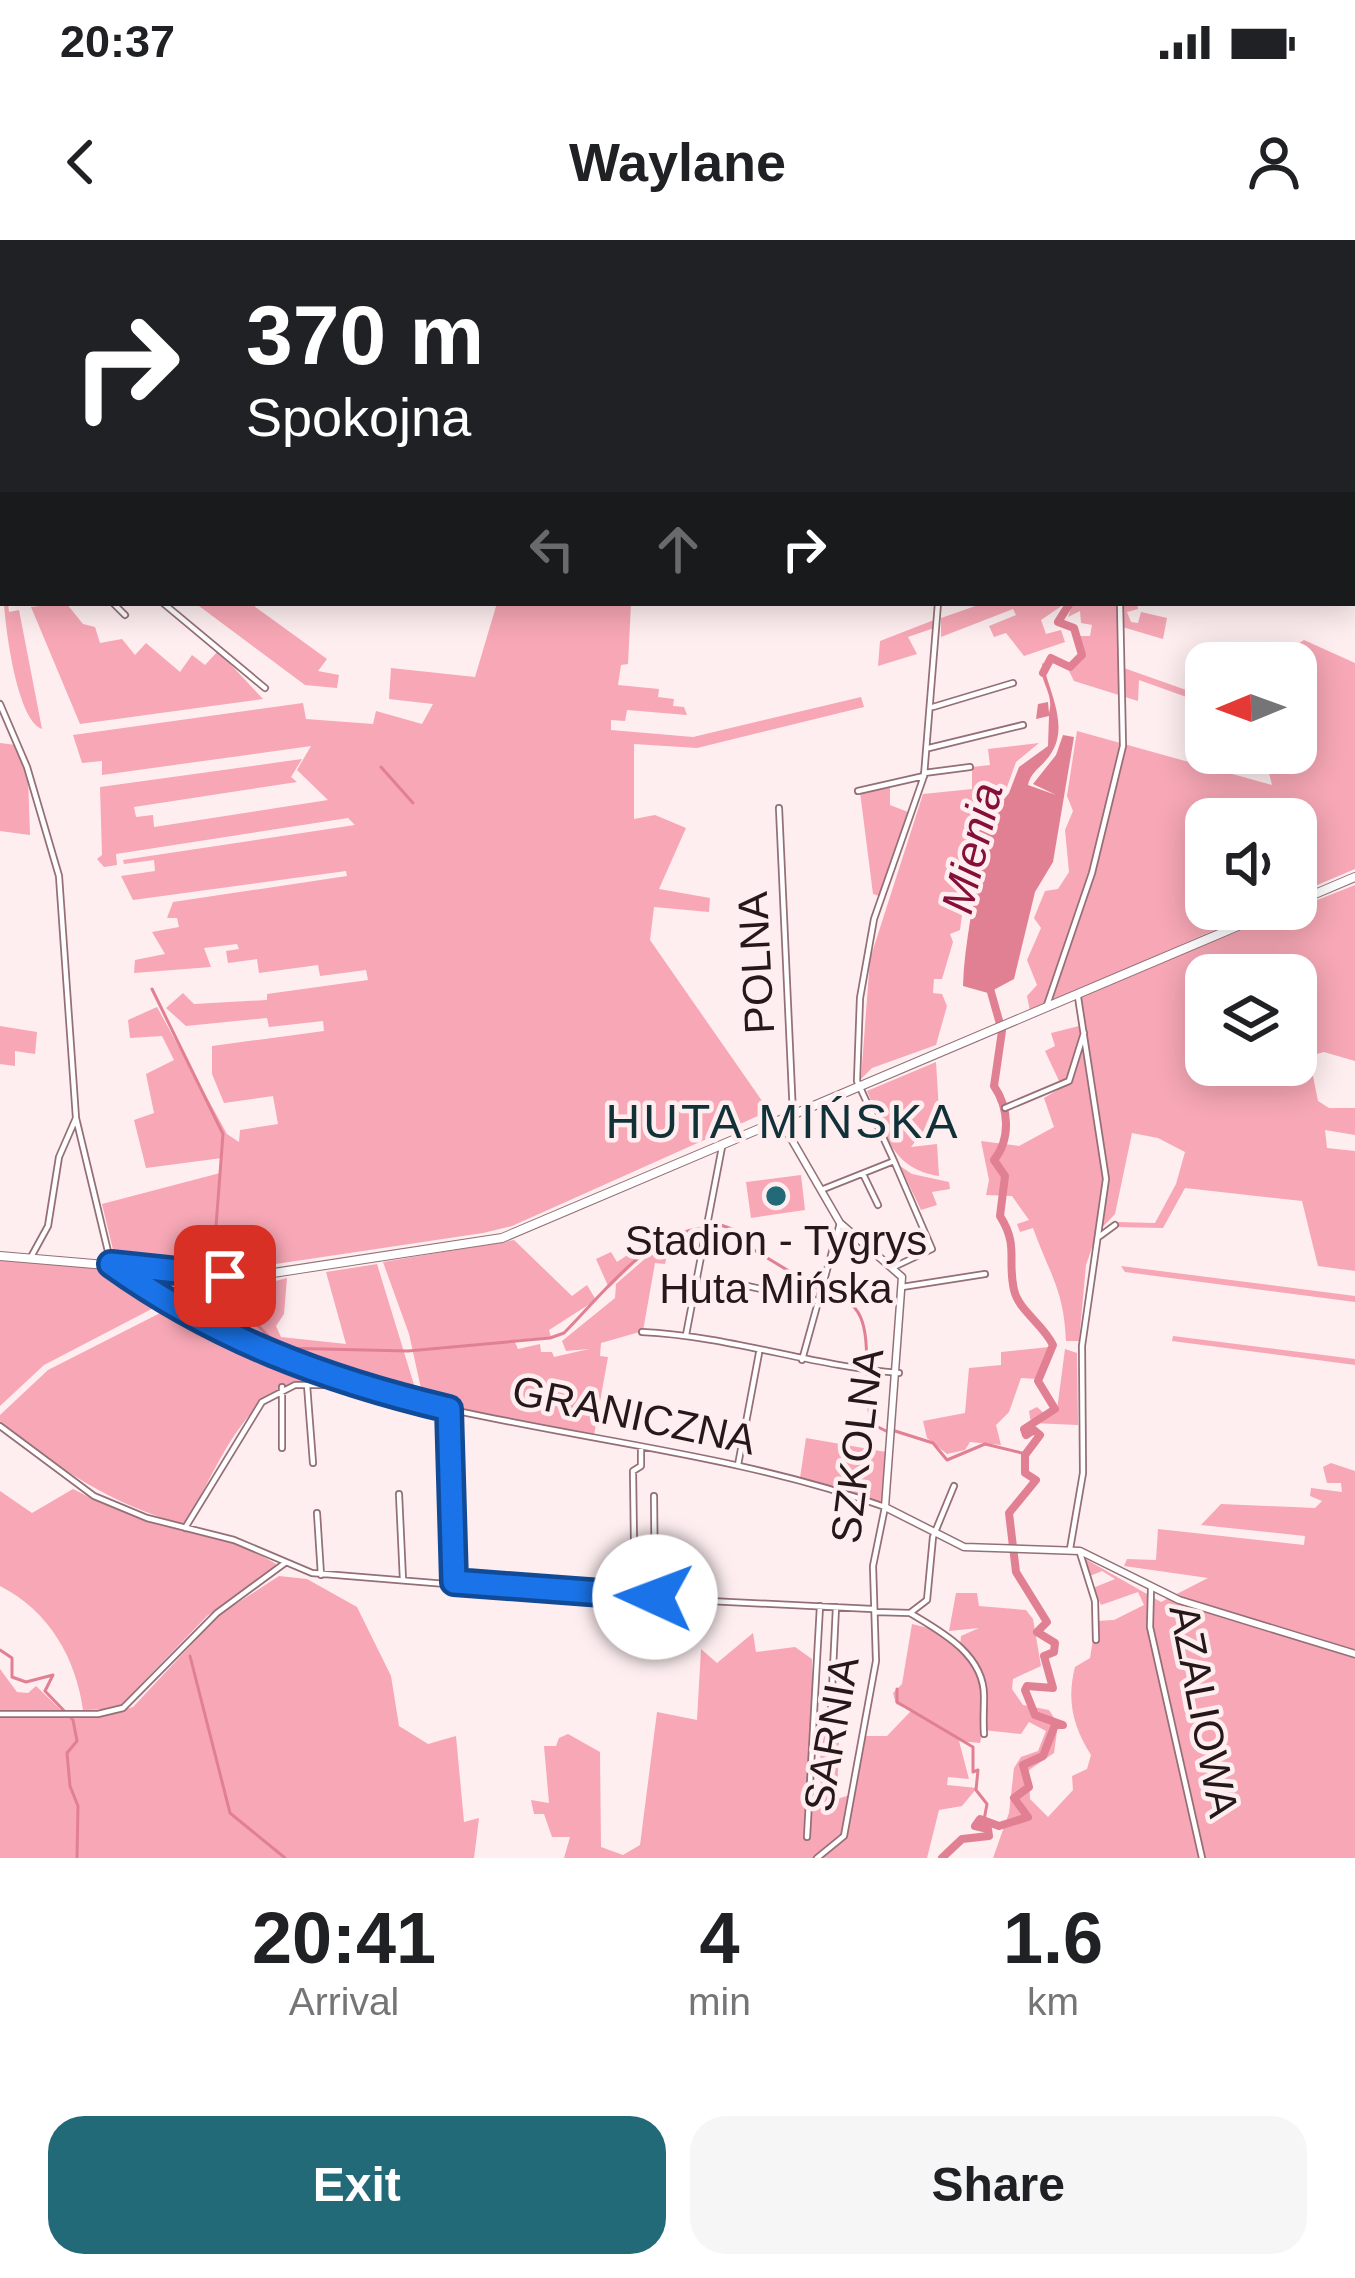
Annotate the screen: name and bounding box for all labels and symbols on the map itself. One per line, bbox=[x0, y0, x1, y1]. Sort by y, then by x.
north arrow bbox=[1185, 642, 1317, 774]
water label: Mienia bbox=[931, 778, 1013, 918]
street label: POLNA bbox=[729, 891, 783, 1035]
district label: HUTA MIŃSKA bbox=[606, 1095, 960, 1148]
marker: Stadion - Tygrys Huta Mińska bbox=[763, 1183, 789, 1209]
place label: Stadion - Tygrys Huta Mińska bbox=[625, 1217, 927, 1312]
pin bbox=[174, 1225, 276, 1327]
street label: SZKOLNA bbox=[822, 1346, 892, 1546]
street label: GRANICZNA bbox=[508, 1366, 760, 1464]
position arrow bbox=[592, 1534, 718, 1660]
street label: AZALIOWA bbox=[1160, 1601, 1248, 1821]
street label: SARNIA bbox=[794, 1653, 868, 1815]

